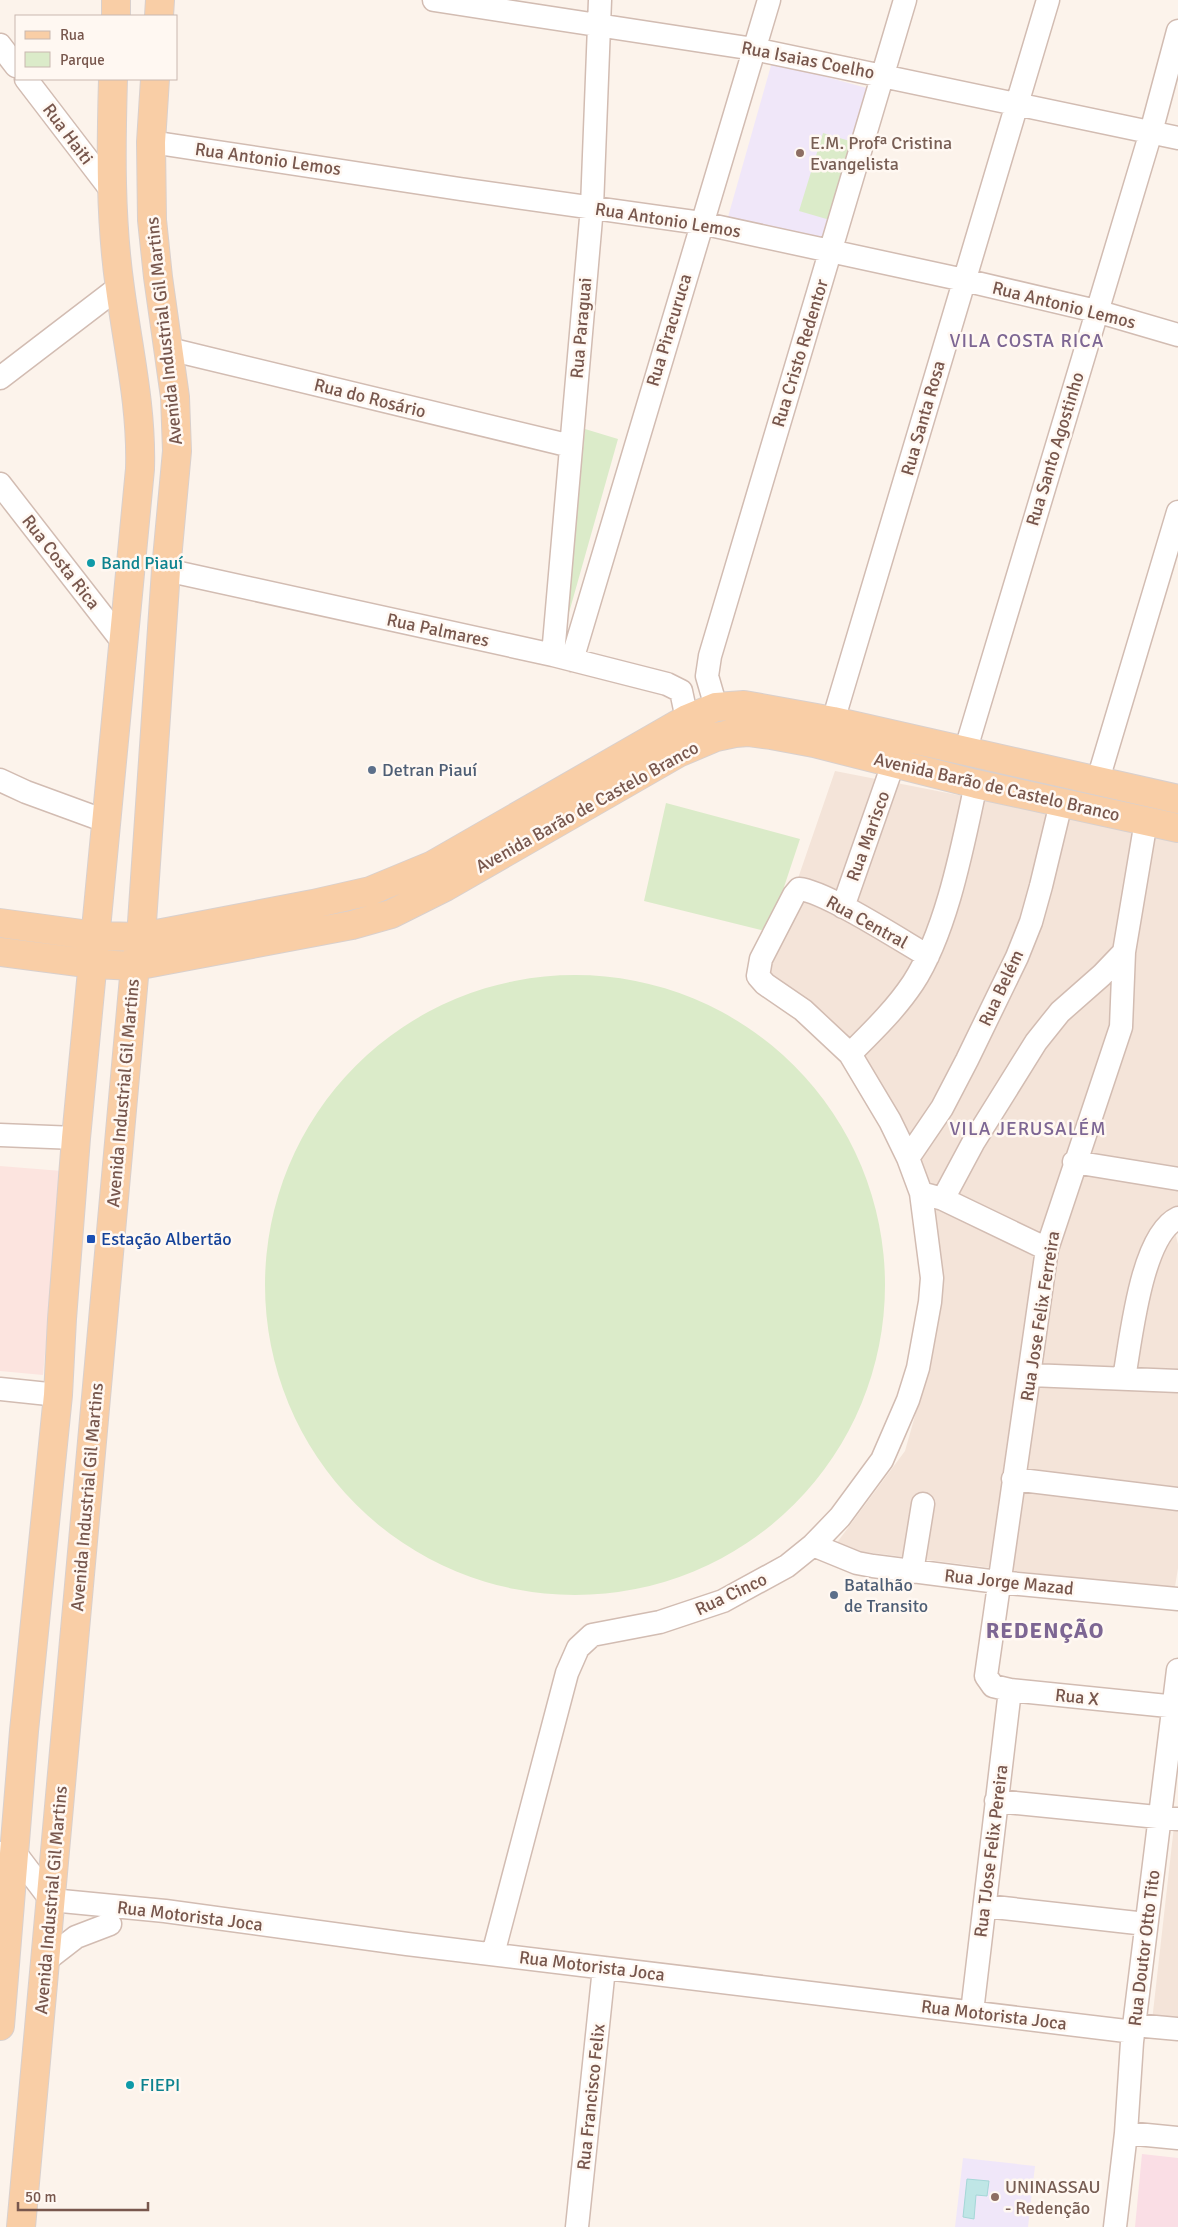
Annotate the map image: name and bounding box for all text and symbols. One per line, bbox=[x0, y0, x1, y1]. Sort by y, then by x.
legend bbox=[15, 15, 178, 80]
text: Rua bbox=[60, 26, 85, 44]
street label: Rua Isaias Coelho bbox=[740, 36, 876, 84]
text: Parque bbox=[60, 51, 105, 69]
street label: Rua Haiti bbox=[38, 99, 98, 169]
place label: E.M. Profª Cristina Evangelista bbox=[810, 132, 952, 175]
street label: Rua Antonio Lemos bbox=[194, 138, 343, 180]
marker: E.M. Profª Cristina Evangelista bbox=[794, 147, 806, 159]
street label: Rua Antonio Lemos bbox=[594, 198, 743, 242]
street label: Avenida Industrial Gil Martins bbox=[141, 216, 187, 446]
street label: Rua Piracuruca bbox=[641, 271, 697, 389]
street label: Rua Cristo Redentor bbox=[767, 276, 833, 430]
street label: Rua Paraguai bbox=[566, 277, 596, 379]
street label: Rua Antonio Lemos bbox=[990, 277, 1138, 334]
district label: VILA COSTA RICA bbox=[950, 329, 1104, 353]
street label: Rua Santa Rosa bbox=[896, 358, 950, 478]
street label: Rua Santo Agostinho bbox=[1021, 369, 1089, 529]
street label: Rua do Rosário bbox=[312, 373, 428, 423]
street label: Rua Costa Rica bbox=[17, 510, 105, 614]
place label: Band Piauí bbox=[101, 552, 183, 574]
marker: Band Piauí bbox=[85, 557, 97, 569]
street label: Rua Palmares bbox=[385, 608, 491, 652]
street label: Avenida Barão de Castelo Branco bbox=[472, 736, 702, 878]
street label: Avenida Barão de Castelo Branco bbox=[872, 748, 1122, 826]
place label: Detran Piauí bbox=[382, 759, 477, 781]
marker: Detran Piauí bbox=[366, 764, 378, 776]
street label: Rua Marisco bbox=[842, 788, 894, 884]
street label: Rua Central bbox=[822, 891, 912, 953]
street label: Rua Belém bbox=[974, 946, 1028, 1030]
street label: Avenida Industrial Gil Martins bbox=[102, 978, 144, 1208]
district label: VILA JERUSALÉM bbox=[949, 1117, 1107, 1141]
place label: Estação Albertão bbox=[101, 1228, 232, 1250]
street label: Rua Jose Felix Ferreira bbox=[1016, 1229, 1064, 1403]
marker: Estação Albertão bbox=[85, 1233, 97, 1245]
street label: Avenida Industrial Gil Martins bbox=[66, 1382, 108, 1612]
street label: Rua Jorge Mazad bbox=[943, 1564, 1075, 1600]
street label: Rua Cinco bbox=[692, 1568, 770, 1620]
place label: Batalhão de Transito bbox=[844, 1574, 928, 1617]
marker: Batalhão de Transito bbox=[828, 1589, 840, 1601]
district label: REDENÇÃO bbox=[986, 1617, 1104, 1644]
street label: Rua X bbox=[1054, 1684, 1100, 1710]
street label: Rua TJose Felix Pereira bbox=[969, 1763, 1013, 1939]
street label: Avenida Industrial Gil Martins bbox=[30, 1785, 72, 2015]
street label: Rua Doutor Otto Tito bbox=[1124, 1869, 1164, 2027]
street label: Rua Motorista Joca bbox=[116, 1896, 264, 1936]
street label: Rua Motorista Joca bbox=[518, 1946, 666, 1986]
street label: Rua Motorista Joca bbox=[920, 1995, 1068, 2035]
street label: Rua Francisco Felix bbox=[572, 2022, 610, 2171]
place label: FIEPI bbox=[140, 2074, 180, 2096]
marker: FIEPI bbox=[124, 2079, 136, 2091]
place label: UNINASSAU - Redenção bbox=[1005, 2176, 1101, 2219]
scale bar bbox=[18, 2180, 148, 2212]
text: 50 m bbox=[25, 2188, 56, 2206]
marker: UNINASSAU - Redenção bbox=[989, 2191, 1001, 2203]

